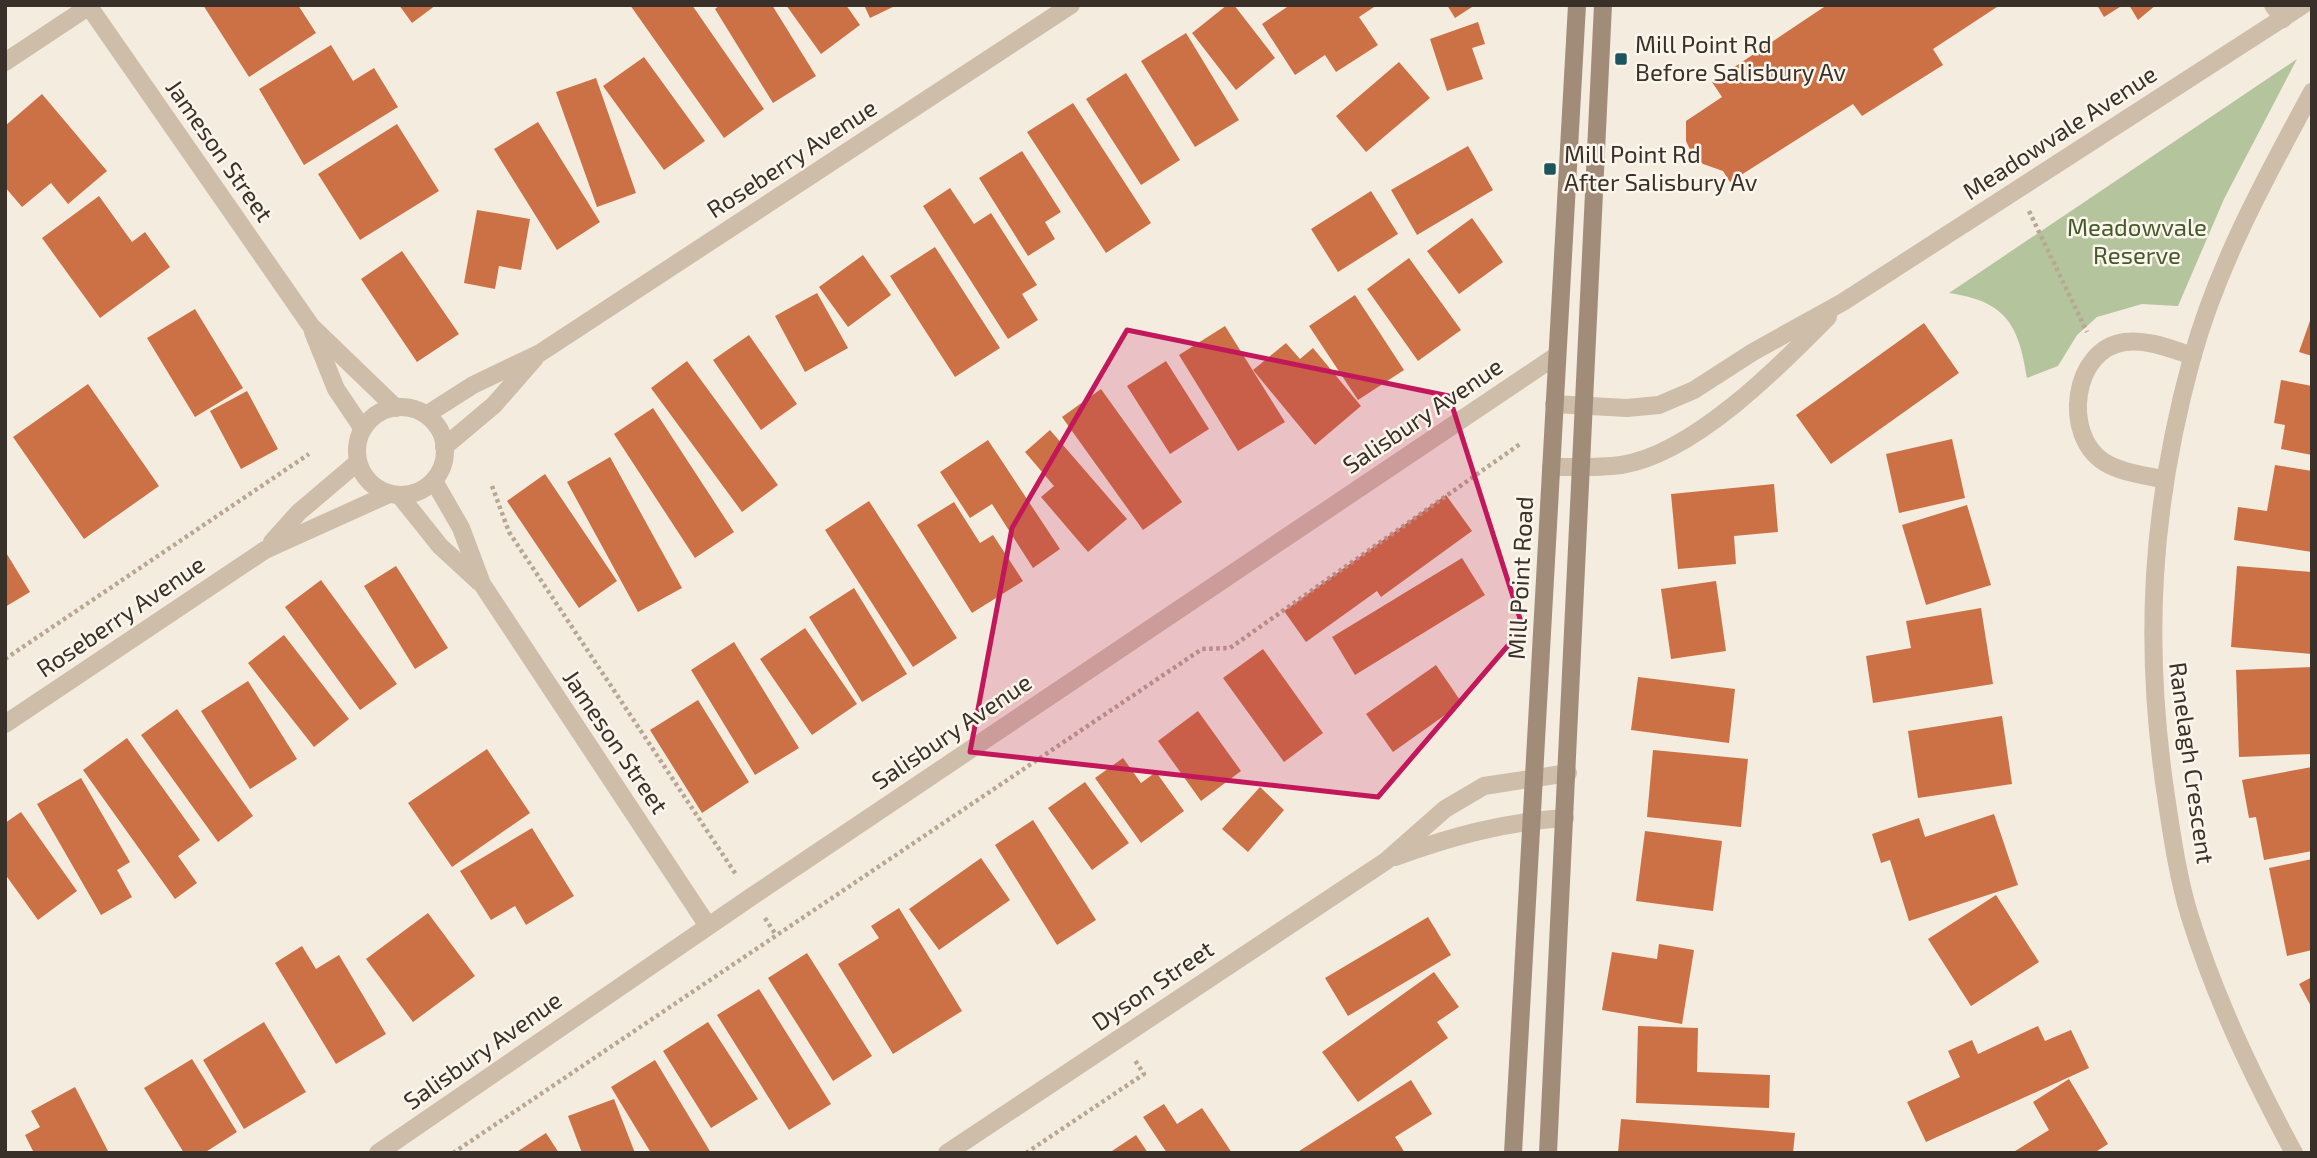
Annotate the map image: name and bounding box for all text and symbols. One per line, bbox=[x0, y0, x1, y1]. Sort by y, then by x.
place label: Mill Point Rd Before Salisbury Av bbox=[1635, 29, 1846, 86]
marker: Mill Point Rd Before Salisbury Av bbox=[1613, 51, 1629, 67]
street label: Meadowvale Avenue bbox=[1957, 58, 2162, 205]
street label: Jameson Street bbox=[160, 73, 280, 227]
street label: Roseberry Avenue bbox=[701, 92, 882, 223]
place label: Mill Point Rd After Salisbury Av bbox=[1564, 139, 1758, 196]
marker: Mill Point Rd After Salisbury Av bbox=[1542, 161, 1558, 177]
park label: Meadowvale Reserve bbox=[2067, 212, 2207, 269]
street label: Salisbury Avenue bbox=[1337, 351, 1507, 479]
street label: Mill Point Road bbox=[1501, 496, 1538, 660]
street label: Roseberry Avenue bbox=[31, 549, 210, 683]
street label: Ranelagh Crescent bbox=[2164, 660, 2221, 866]
street label: Jameson Street bbox=[558, 664, 675, 819]
street label: Salisbury Avenue bbox=[866, 667, 1036, 795]
street label: Dyson Street bbox=[1086, 933, 1218, 1036]
street label: Salisbury Avenue bbox=[398, 984, 567, 1115]

